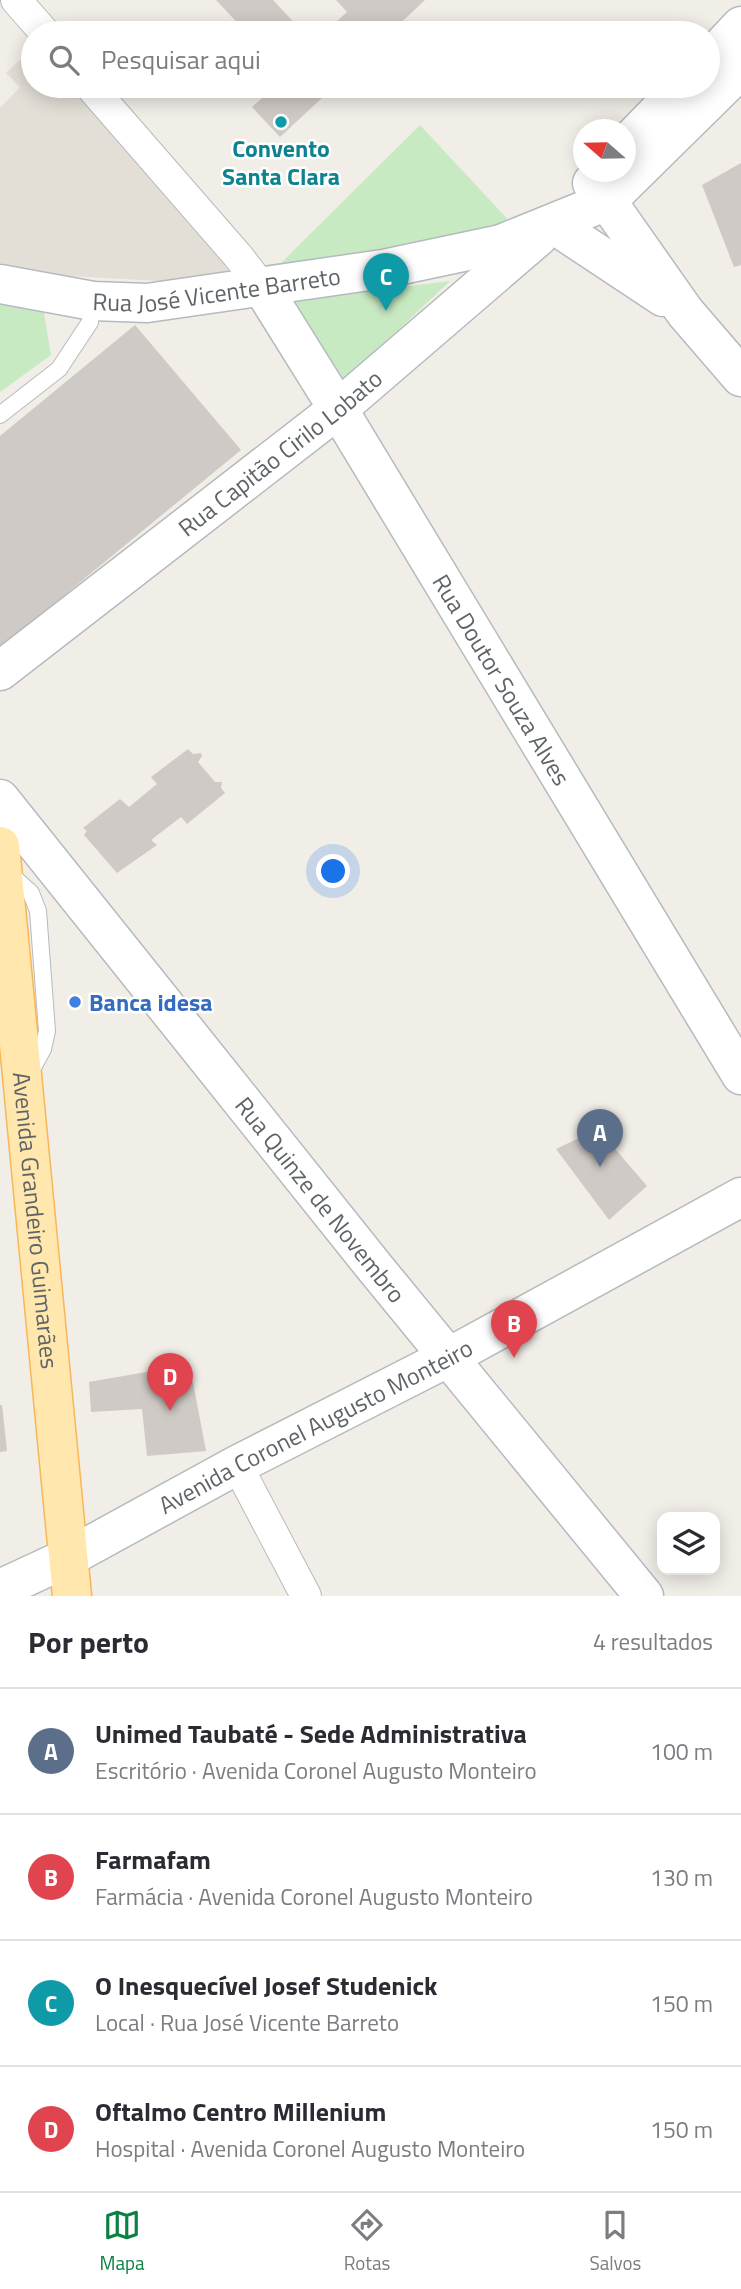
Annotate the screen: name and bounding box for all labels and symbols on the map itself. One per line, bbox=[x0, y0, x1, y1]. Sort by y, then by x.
marker: Convento Santa Clara bbox=[273, 114, 289, 130]
north arrow bbox=[573, 119, 636, 182]
place label: Convento Santa Clara bbox=[222, 130, 340, 194]
pin: C bbox=[363, 253, 409, 311]
street label: Rua José Vicente Barreto bbox=[92, 257, 343, 321]
street label: Rua Capitão Cirilo Lobato bbox=[170, 361, 390, 545]
street label: Rua Doutor Souza Alves bbox=[424, 567, 580, 792]
your location bbox=[316, 854, 350, 888]
place label: Banca idesa bbox=[89, 984, 213, 1020]
marker: Banca idesa bbox=[67, 994, 83, 1010]
street label: Avenida Grandeiro Guimarães bbox=[4, 1070, 68, 1370]
street label: Rua Quinze de Novembro bbox=[227, 1089, 415, 1310]
pin: A bbox=[577, 1109, 623, 1167]
pin: B bbox=[491, 1300, 537, 1358]
street label: Avenida Coronel Augusto Monteiro bbox=[152, 1330, 479, 1523]
pin: D bbox=[147, 1353, 193, 1411]

